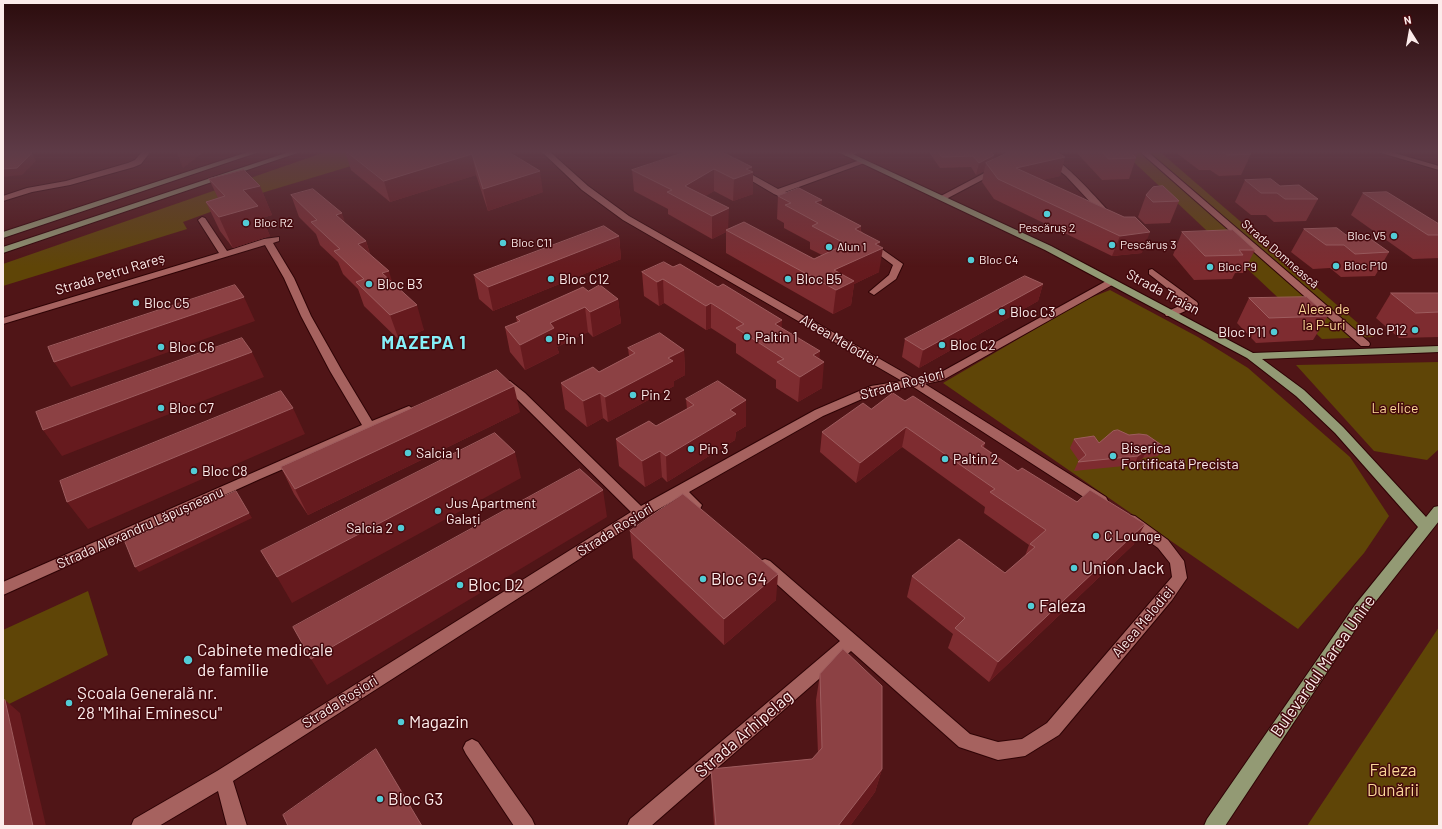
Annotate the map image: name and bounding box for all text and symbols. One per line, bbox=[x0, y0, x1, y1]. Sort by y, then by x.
north arrow bbox=[1390, 12, 1430, 52]
text: N bbox=[1403, 13, 1412, 27]
marker: Pescăruș 2 bbox=[1042, 209, 1052, 219]
place label: Bloc R2 bbox=[254, 216, 293, 230]
street label: Strada Domnească bbox=[1238, 216, 1322, 292]
marker: Bloc R2 bbox=[241, 218, 251, 228]
place label: Pescăruș 2 bbox=[1019, 221, 1075, 235]
place label: Bloc V5 bbox=[1347, 229, 1386, 243]
marker: Bloc V5 bbox=[1389, 231, 1399, 241]
place label: Bloc C11 bbox=[511, 236, 552, 250]
marker: Bloc C11 bbox=[498, 238, 508, 248]
place label: Pescăruș 3 bbox=[1120, 238, 1176, 252]
place label: Alun 1 bbox=[837, 240, 867, 254]
marker: Pescăruș 3 bbox=[1107, 240, 1117, 250]
marker: Alun 1 bbox=[824, 242, 834, 252]
street label: Strada Petru Rareș bbox=[53, 249, 167, 299]
place label: Bloc C4 bbox=[979, 253, 1018, 267]
marker: Bloc C4 bbox=[966, 255, 976, 265]
place label: Bloc P10 bbox=[1344, 259, 1388, 273]
place label: Bloc P9 bbox=[1218, 260, 1257, 274]
marker: Bloc P10 bbox=[1331, 261, 1341, 271]
marker: Bloc P9 bbox=[1205, 262, 1215, 272]
street label: Strada Traian bbox=[1123, 266, 1203, 318]
place label: Bloc C12 bbox=[559, 271, 610, 287]
place label: Bloc B5 bbox=[796, 271, 842, 287]
marker: Bloc C12 bbox=[546, 274, 556, 284]
marker: Bloc B5 bbox=[783, 274, 793, 284]
place label: Bloc B3 bbox=[377, 276, 423, 292]
marker: Bloc B3 bbox=[364, 279, 374, 289]
place label: Bloc C5 bbox=[144, 295, 189, 311]
marker: Bloc C5 bbox=[131, 298, 141, 308]
park label: Aleea de la P-uri bbox=[1298, 301, 1350, 334]
place label: Bloc C3 bbox=[1010, 304, 1055, 320]
marker: Bloc C3 bbox=[997, 307, 1007, 317]
street label: Aleea Melodiei bbox=[797, 311, 881, 369]
place label: Bloc P12 bbox=[1357, 322, 1407, 338]
place label: Bloc P11 bbox=[1218, 324, 1266, 340]
marker: Bloc P12 bbox=[1410, 325, 1420, 335]
marker: Bloc P11 bbox=[1269, 327, 1279, 337]
place label: Paltin 1 bbox=[755, 329, 798, 345]
place label: Pin 1 bbox=[557, 331, 584, 347]
district label: MAZEPA 1 bbox=[381, 332, 467, 354]
marker: Paltin 1 bbox=[742, 332, 752, 342]
marker: Pin 1 bbox=[544, 334, 554, 344]
place label: Bloc C2 bbox=[950, 337, 996, 353]
place label: Bloc C6 bbox=[169, 339, 214, 355]
marker: Bloc C2 bbox=[937, 340, 947, 350]
marker: Bloc C6 bbox=[156, 342, 166, 352]
street label: Strada Roșiori bbox=[858, 365, 946, 403]
place label: Pin 2 bbox=[641, 387, 671, 403]
marker: Pin 2 bbox=[628, 390, 638, 400]
place label: Bloc C7 bbox=[169, 400, 214, 416]
park label: La elice bbox=[1372, 400, 1418, 416]
marker: Bloc C7 bbox=[156, 403, 166, 413]
place label: Biserica Fortificată Precista bbox=[1121, 440, 1239, 472]
place label: Pin 3 bbox=[699, 441, 728, 457]
marker: Pin 3 bbox=[686, 444, 696, 454]
place label: Salcia 1 bbox=[416, 445, 460, 461]
marker: Salcia 1 bbox=[403, 448, 413, 458]
place label: Paltin 2 bbox=[953, 451, 998, 467]
marker: Biserica Fortificată Precista bbox=[1108, 451, 1118, 461]
marker: Paltin 2 bbox=[940, 454, 950, 464]
place label: Bloc C8 bbox=[202, 463, 247, 479]
marker: Bloc C8 bbox=[189, 466, 199, 476]
street label: Strada Alexandru Lăpușneanu bbox=[54, 484, 226, 572]
place label: Jus Apartment Galați bbox=[446, 495, 536, 528]
street label: Strada Roșiori bbox=[574, 500, 656, 560]
marker: Jus Apartment Galați bbox=[433, 506, 443, 516]
place label: Salcia 2 bbox=[346, 520, 393, 536]
marker: Salcia 2 bbox=[396, 523, 406, 533]
place label: C Lounge bbox=[1104, 528, 1161, 544]
marker: C Lounge bbox=[1091, 531, 1101, 541]
place label: Union Jack bbox=[1082, 558, 1164, 578]
marker: Union Jack bbox=[1069, 563, 1079, 573]
place label: Bloc G4 bbox=[711, 569, 767, 589]
marker: Bloc G4 bbox=[698, 574, 708, 584]
place label: Bloc D2 bbox=[468, 575, 524, 595]
marker: Bloc D2 bbox=[455, 580, 465, 590]
street label: Aleea Melodiei bbox=[1109, 583, 1177, 661]
street label: Bulevardul Marea Unire bbox=[1266, 591, 1380, 741]
place label: Faleza bbox=[1039, 596, 1086, 616]
marker: Faleza bbox=[1026, 601, 1036, 611]
place label: Cabinete medicale de familie bbox=[197, 640, 333, 680]
marker: Cabinete medicale de familie bbox=[182, 654, 194, 666]
street label: Strada Roșiori bbox=[299, 672, 381, 732]
place label: Școala Generală nr. 28 "Mihai Eminescu" bbox=[77, 683, 222, 723]
street label: Strada Arhipelag bbox=[691, 686, 797, 782]
marker: Școala Generală nr. 28 "Mihai Eminescu" bbox=[64, 698, 74, 708]
place label: Magazin bbox=[409, 712, 469, 732]
marker: Magazin bbox=[396, 717, 406, 727]
park label: Faleza Dunării bbox=[1367, 760, 1419, 800]
place label: Bloc G3 bbox=[388, 789, 443, 809]
marker: Bloc G3 bbox=[375, 794, 385, 804]

